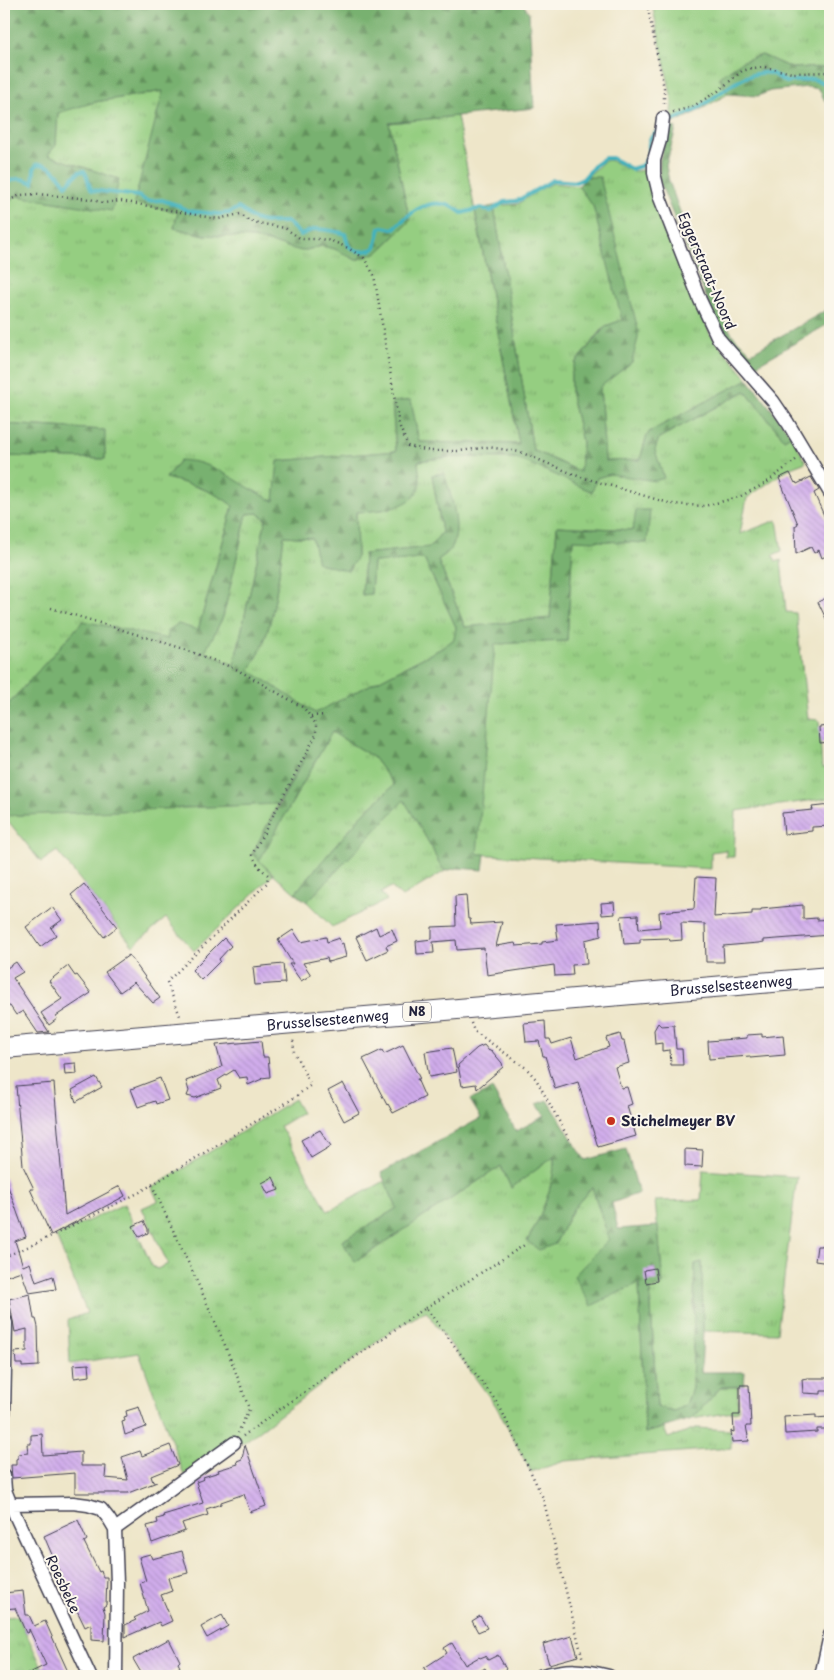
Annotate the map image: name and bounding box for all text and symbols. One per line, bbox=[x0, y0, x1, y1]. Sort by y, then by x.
street label: Eggerstraat-Noord bbox=[673, 209, 742, 333]
street label: Brusselsesteenweg bbox=[669, 969, 794, 1001]
road number: N8 bbox=[403, 1002, 431, 1022]
street label: Brusselsesteenweg bbox=[265, 1004, 390, 1035]
place label: Stichelmeyer BV bbox=[621, 1110, 736, 1131]
marker: Stichelmeyer BV bbox=[605, 1115, 617, 1127]
street label: Roesbeke bbox=[41, 1551, 86, 1617]

